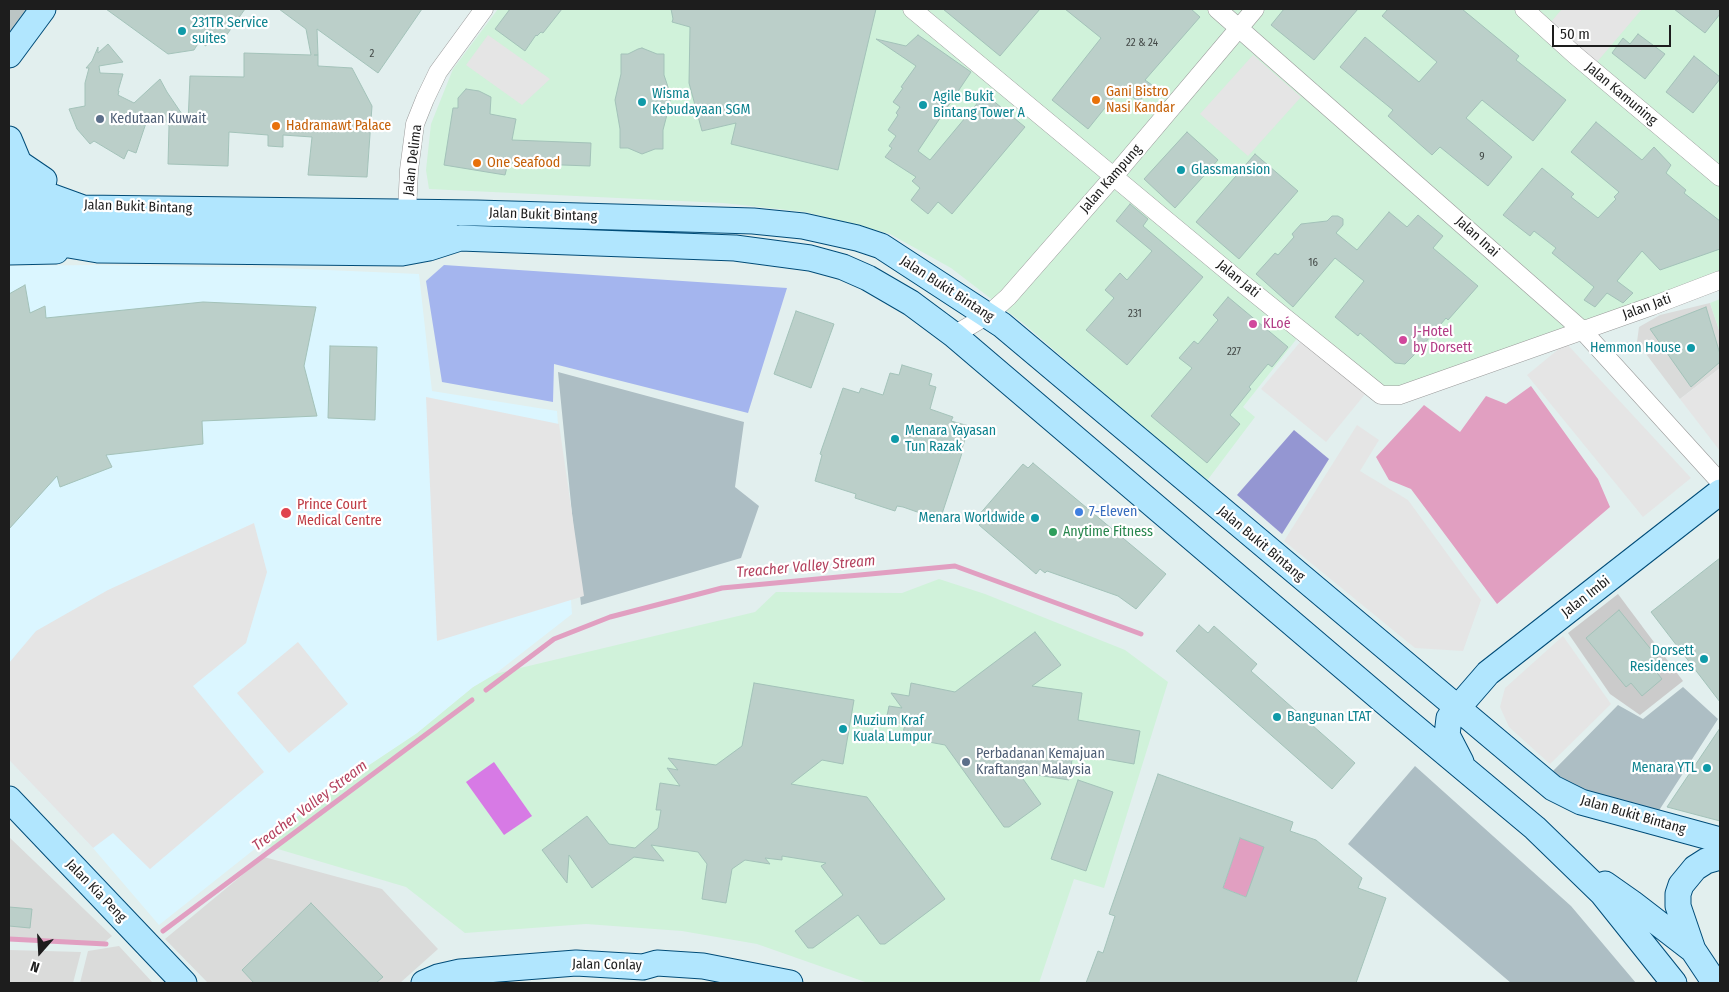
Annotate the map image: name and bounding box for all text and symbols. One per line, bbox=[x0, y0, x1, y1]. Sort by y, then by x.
place label: 231TR Service suites bbox=[192, 15, 268, 48]
scale bar bbox=[1554, 15, 1673, 47]
marker: 231TR Service suites bbox=[176, 25, 188, 37]
text: 50 m bbox=[1560, 25, 1590, 43]
house number: 22 & 24 bbox=[1126, 36, 1158, 50]
house number: 2 bbox=[370, 47, 374, 61]
street label: Jalan Kamuning bbox=[1582, 59, 1660, 129]
place label: Gani Bistro Nasi Kandar bbox=[1106, 84, 1175, 116]
place label: Wisma Kebudayaan SGM bbox=[652, 86, 750, 118]
place label: Agile Bukit Bintang Tower A bbox=[933, 89, 1025, 121]
marker: Gani Bistro Nasi Kandar bbox=[1090, 94, 1102, 106]
marker: Wisma Kebudayaan SGM bbox=[636, 96, 648, 108]
marker: Agile Bukit Bintang Tower A bbox=[917, 99, 929, 111]
place label: Kedutaan Kuwait bbox=[110, 111, 206, 127]
marker: Kedutaan Kuwait bbox=[94, 113, 106, 125]
place label: Hadramawt Palace bbox=[286, 118, 391, 134]
marker: Hadramawt Palace bbox=[270, 120, 282, 132]
street label: Jalan Delima bbox=[400, 123, 426, 197]
street label: Jalan Kampung bbox=[1077, 141, 1145, 217]
house number: 9 bbox=[1479, 150, 1485, 164]
place label: One Seafood bbox=[487, 155, 560, 171]
marker: One Seafood bbox=[471, 157, 483, 169]
place label: Glassmansion bbox=[1191, 162, 1270, 178]
marker: Glassmansion bbox=[1175, 164, 1187, 176]
street label: Jalan Bukit Bintang bbox=[84, 197, 192, 217]
street label: Jalan Bukit Bintang bbox=[489, 205, 597, 225]
street label: Jalan Inai bbox=[1452, 213, 1502, 261]
street label: Jalan Bukit Bintang bbox=[897, 252, 997, 326]
house number: 16 bbox=[1308, 256, 1318, 270]
street label: Jalan Jati bbox=[1213, 257, 1263, 301]
street label: Jalan Jati bbox=[1620, 290, 1674, 324]
house number: 231 bbox=[1128, 307, 1142, 321]
place label: KLoé bbox=[1263, 316, 1291, 332]
marker: KLoé bbox=[1247, 318, 1259, 330]
place label: J-Hotel by Dorsett bbox=[1413, 324, 1472, 357]
marker: J-Hotel by Dorsett bbox=[1397, 334, 1409, 346]
place label: Hemmon House bbox=[1590, 340, 1681, 356]
marker: Hemmon House bbox=[1685, 342, 1697, 354]
house number: 227 bbox=[1227, 345, 1241, 359]
place label: Menara Yayasan Tun Razak bbox=[905, 423, 996, 456]
marker: Menara Yayasan Tun Razak bbox=[889, 433, 901, 445]
place label: Prince Court Medical Centre bbox=[297, 497, 382, 530]
street label: Jalan Bukit Bintang bbox=[1214, 503, 1308, 585]
place label: 7-Eleven bbox=[1089, 504, 1137, 520]
marker: Prince Court Medical Centre bbox=[279, 506, 293, 520]
marker: 7-Eleven bbox=[1073, 506, 1085, 518]
place label: Menara Worldwide bbox=[918, 510, 1025, 526]
marker: Menara Worldwide bbox=[1029, 512, 1041, 524]
place label: Anytime Fitness bbox=[1063, 524, 1153, 540]
marker: Anytime Fitness bbox=[1047, 526, 1059, 538]
water label: Treacher Valley Stream bbox=[736, 552, 876, 582]
street label: Jalan Imbi bbox=[1558, 573, 1614, 621]
place label: Dorsett Residences bbox=[1630, 643, 1694, 676]
marker: Dorsett Residences bbox=[1698, 653, 1710, 665]
place label: Bangunan LTAT bbox=[1287, 709, 1372, 725]
marker: Bangunan LTAT bbox=[1271, 711, 1283, 723]
place label: Muzium Kraf Kuala Lumpur bbox=[853, 713, 932, 746]
marker: Muzium Kraf Kuala Lumpur bbox=[837, 723, 849, 735]
place label: Perbadanan Kemajuan Kraftangan Malaysia bbox=[976, 746, 1105, 779]
marker: Perbadanan Kemajuan Kraftangan Malaysia bbox=[960, 756, 972, 768]
water label: Treacher Valley Stream bbox=[249, 757, 371, 855]
place label: Menara YTL bbox=[1632, 760, 1697, 776]
marker: Menara YTL bbox=[1701, 762, 1713, 774]
street label: Jalan Bukit Bintang bbox=[1579, 792, 1687, 838]
street label: Jalan Kia Peng bbox=[62, 856, 130, 926]
north arrow bbox=[15, 927, 65, 977]
street label: Jalan Conlay bbox=[572, 956, 642, 974]
text: N bbox=[28, 957, 42, 976]

